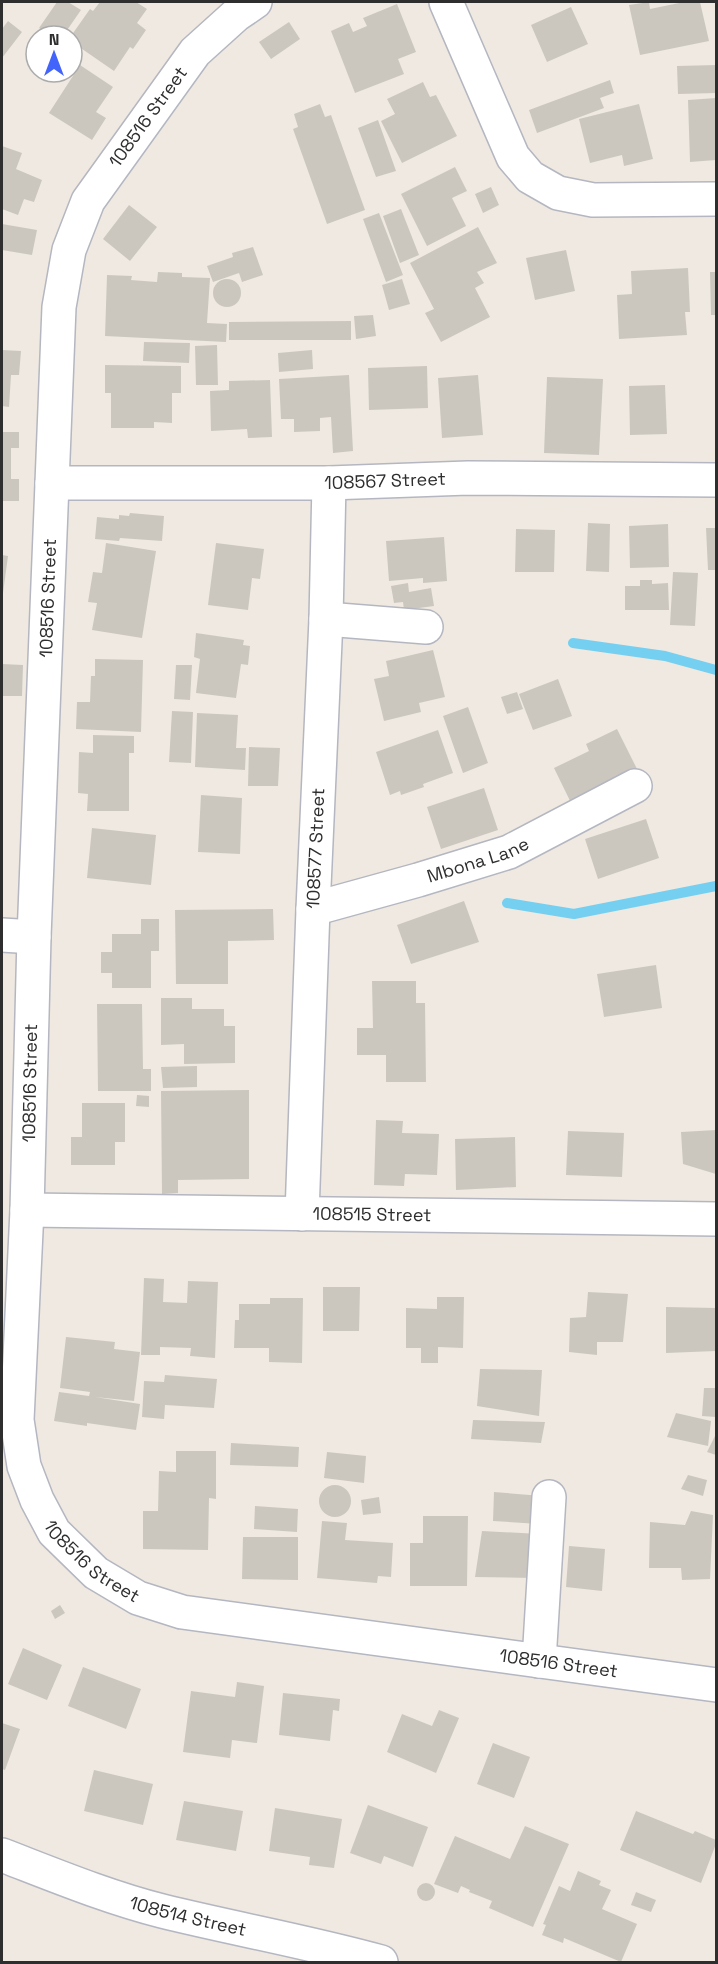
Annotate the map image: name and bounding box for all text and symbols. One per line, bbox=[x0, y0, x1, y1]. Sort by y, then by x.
north arrow bbox=[24, 24, 84, 84]
text: N bbox=[49, 29, 59, 50]
street label: 108516 Street bbox=[103, 62, 192, 172]
street label: 108567 Street bbox=[324, 467, 446, 494]
street label: 108516 Street bbox=[34, 538, 61, 658]
street label: 108577 Street bbox=[301, 787, 329, 909]
street label: Mbona Lane bbox=[424, 832, 533, 888]
street label: 108516 Street bbox=[17, 1023, 42, 1143]
street label: 108515 Street bbox=[312, 1202, 432, 1226]
street label: 108516 Street bbox=[39, 1516, 144, 1607]
street label: 108516 Street bbox=[498, 1644, 619, 1682]
street label: 108514 Street bbox=[127, 1890, 248, 1941]

